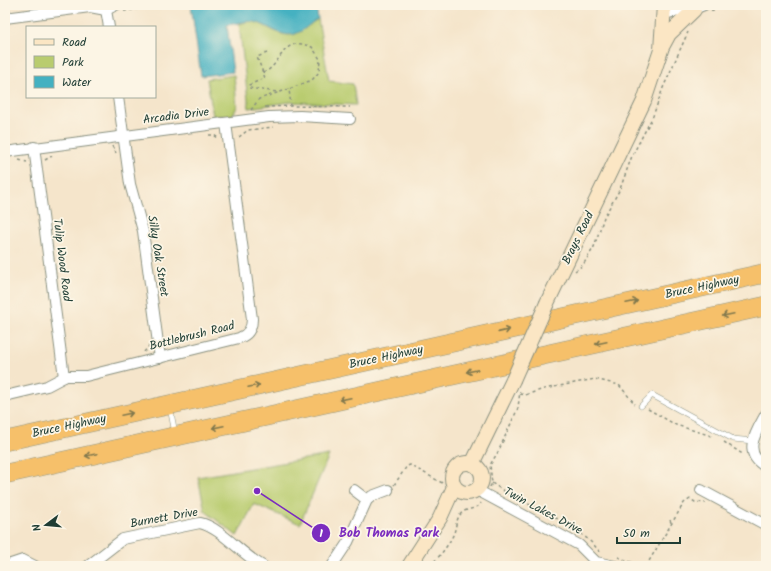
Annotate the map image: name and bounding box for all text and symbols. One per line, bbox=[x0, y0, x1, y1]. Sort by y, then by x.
legend bbox=[26, 26, 156, 98]
text: Road bbox=[62, 33, 87, 52]
text: Park bbox=[62, 53, 84, 72]
text: Water bbox=[62, 73, 92, 92]
street label: Arcadia Drive bbox=[142, 102, 211, 129]
street label: Brays Road bbox=[557, 207, 599, 268]
street label: Silky Oak Street bbox=[142, 214, 174, 298]
street label: Tulip Wood Road bbox=[47, 217, 77, 304]
street label: Bruce Highway bbox=[663, 270, 741, 304]
one-way arrow bbox=[625, 298, 638, 306]
one-way arrow bbox=[722, 311, 735, 319]
street label: Bottlebrush Road bbox=[147, 316, 238, 356]
one-way arrow bbox=[497, 326, 510, 334]
one-way arrow bbox=[595, 339, 608, 347]
street label: Bruce Highway bbox=[347, 340, 425, 374]
one-way arrow bbox=[466, 368, 479, 376]
one-way arrow bbox=[247, 381, 260, 389]
one-way arrow bbox=[339, 396, 352, 404]
street label: Bruce Highway bbox=[30, 409, 108, 443]
one-way arrow bbox=[120, 409, 133, 417]
one-way arrow bbox=[212, 423, 225, 431]
one-way arrow bbox=[85, 452, 98, 460]
street label: Twin Lakes Drive bbox=[500, 482, 586, 540]
street label: Burnett Drive bbox=[129, 503, 200, 533]
north arrow bbox=[26, 505, 66, 545]
scale bar bbox=[617, 519, 680, 545]
callout: Bob Thomas Park bbox=[311, 520, 447, 545]
text: N bbox=[28, 522, 47, 533]
text: Bob Thomas Park bbox=[339, 523, 440, 544]
text: 1 bbox=[319, 524, 323, 543]
text: 50 m bbox=[623, 524, 650, 543]

